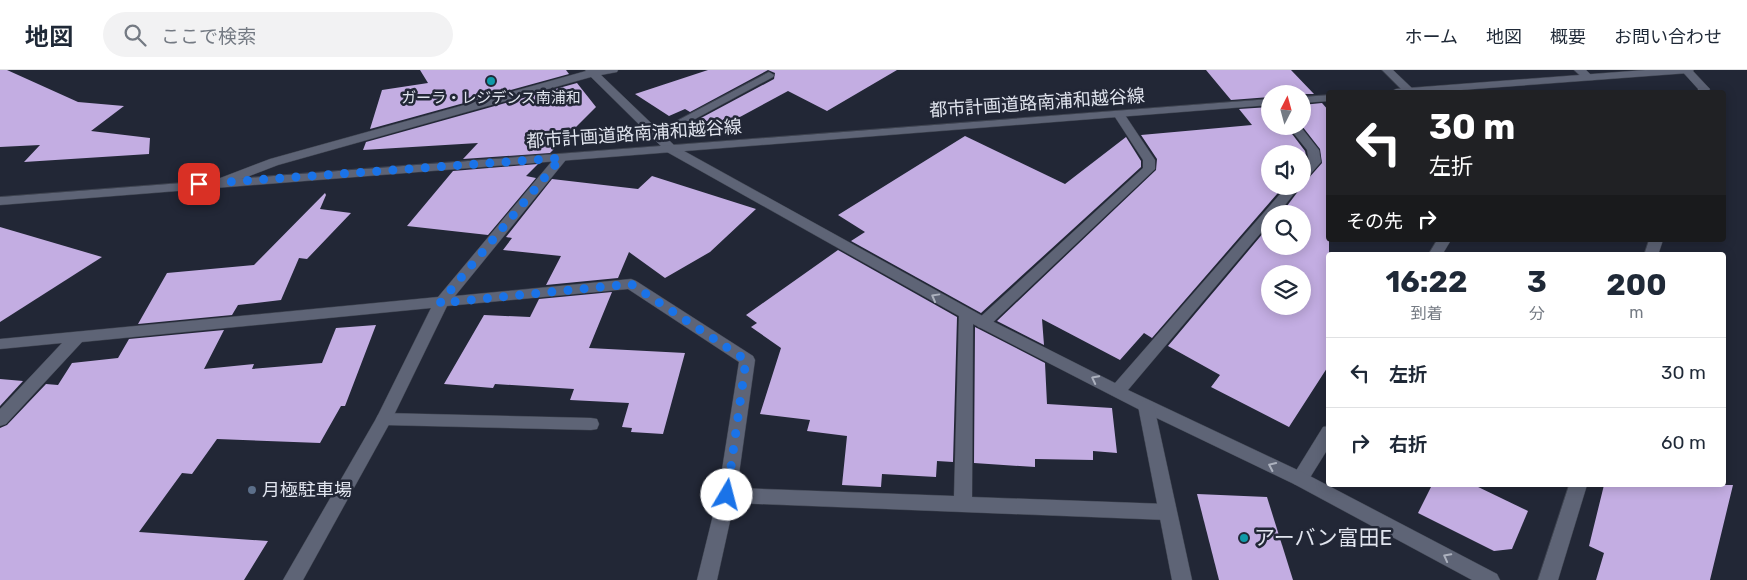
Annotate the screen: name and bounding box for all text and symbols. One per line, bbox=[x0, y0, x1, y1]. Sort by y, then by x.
search box bbox=[103, 12, 453, 57]
icon: search bbox=[121, 21, 149, 49]
text: 地図 bbox=[25, 23, 73, 51]
text: ここで検索 bbox=[161, 25, 256, 48]
text: ホーム bbox=[1405, 26, 1458, 48]
text: 地図 bbox=[1486, 26, 1522, 48]
text: 概要 bbox=[1550, 26, 1586, 48]
text: お問い合わせ bbox=[1614, 26, 1722, 48]
marker: ガーラ・レジデンス南浦和 bbox=[485, 75, 497, 87]
street label: 都市計画道路南浦和越谷線 bbox=[928, 84, 1146, 122]
north arrow bbox=[1261, 85, 1311, 135]
map controls bbox=[1261, 85, 1311, 315]
place label: ガーラ・レジデンス南浦和 bbox=[401, 89, 581, 107]
text: 30 m bbox=[1429, 106, 1515, 148]
icon: left bbox=[1346, 110, 1411, 175]
street label: 都市計画道路南浦和越谷線 bbox=[525, 115, 743, 153]
button: sound bbox=[1261, 145, 1311, 195]
text: 左折 bbox=[1429, 153, 1473, 180]
pin bbox=[178, 163, 220, 205]
icon: arrive bbox=[185, 170, 213, 198]
button: search bbox=[1261, 205, 1311, 255]
icon: right bbox=[1413, 205, 1441, 233]
text: その先 bbox=[1346, 210, 1403, 233]
text: 16:22 bbox=[1385, 264, 1468, 300]
text: 3 bbox=[1527, 264, 1547, 300]
button: layers bbox=[1261, 265, 1311, 315]
text: 200 bbox=[1606, 267, 1667, 303]
one-way arrow bbox=[931, 293, 940, 303]
text: m bbox=[1629, 303, 1644, 322]
text: 到着 bbox=[1411, 304, 1443, 323]
text: 分 bbox=[1529, 304, 1545, 323]
icon: left bbox=[1346, 359, 1374, 387]
text: 30 m bbox=[1661, 361, 1706, 384]
text: 左折 bbox=[1389, 363, 1427, 386]
one-way arrow bbox=[1091, 375, 1100, 385]
icon: right bbox=[1346, 429, 1374, 457]
text: 60 m bbox=[1661, 431, 1706, 454]
text: 右折 bbox=[1389, 433, 1427, 456]
one-way arrow bbox=[1269, 462, 1278, 472]
position arrow bbox=[700, 468, 752, 520]
place label: 月極駐車場 bbox=[262, 479, 352, 501]
marker: 月極駐車場 bbox=[246, 484, 258, 496]
place label: アーバン富田E bbox=[1254, 525, 1392, 550]
marker: アーバン富田E bbox=[1238, 532, 1250, 544]
one-way arrow bbox=[1444, 553, 1453, 563]

